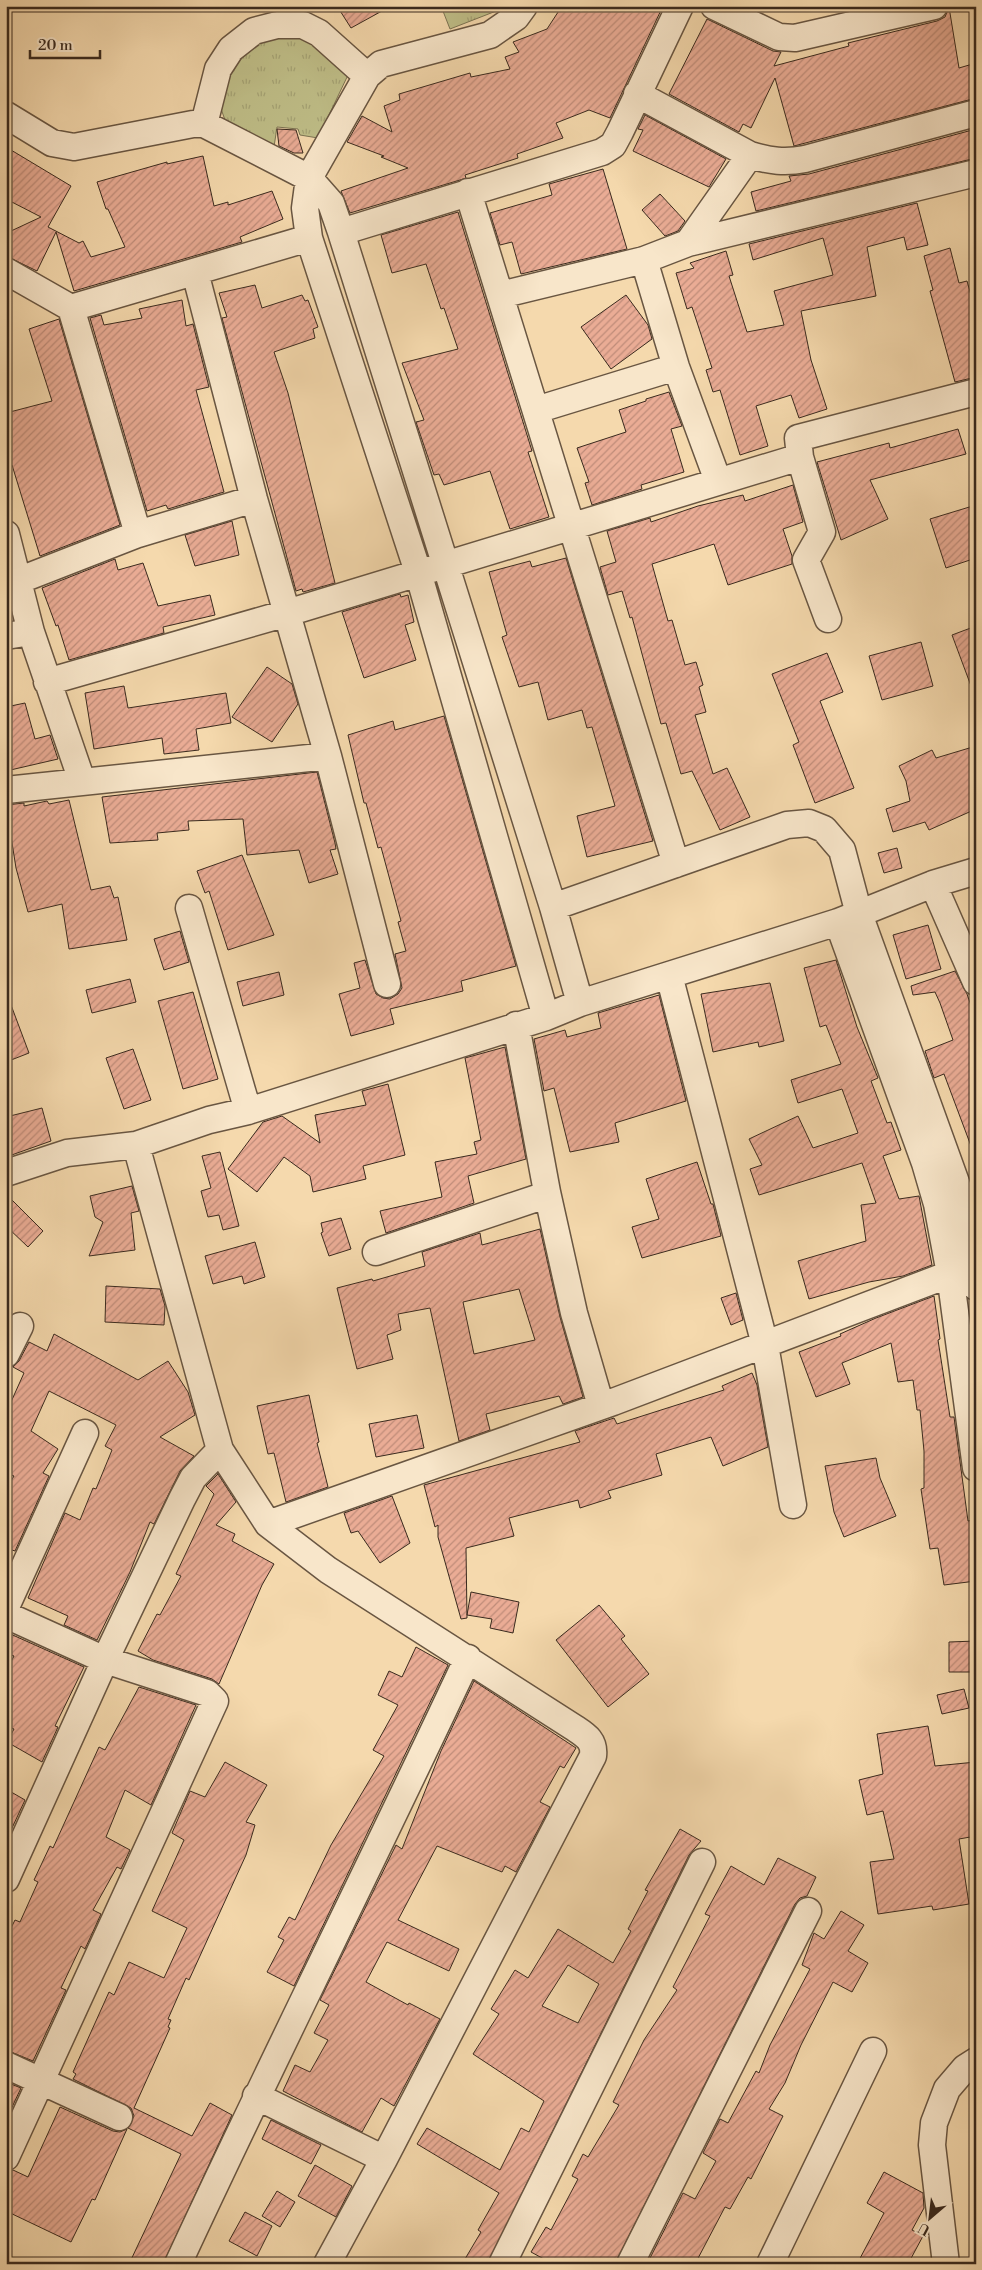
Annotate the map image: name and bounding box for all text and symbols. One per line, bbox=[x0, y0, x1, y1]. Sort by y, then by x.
scale bar bbox=[30, 28, 100, 60]
text: 20 m bbox=[38, 36, 73, 55]
north arrow bbox=[904, 2192, 954, 2242]
text: U bbox=[915, 2218, 933, 2239]

